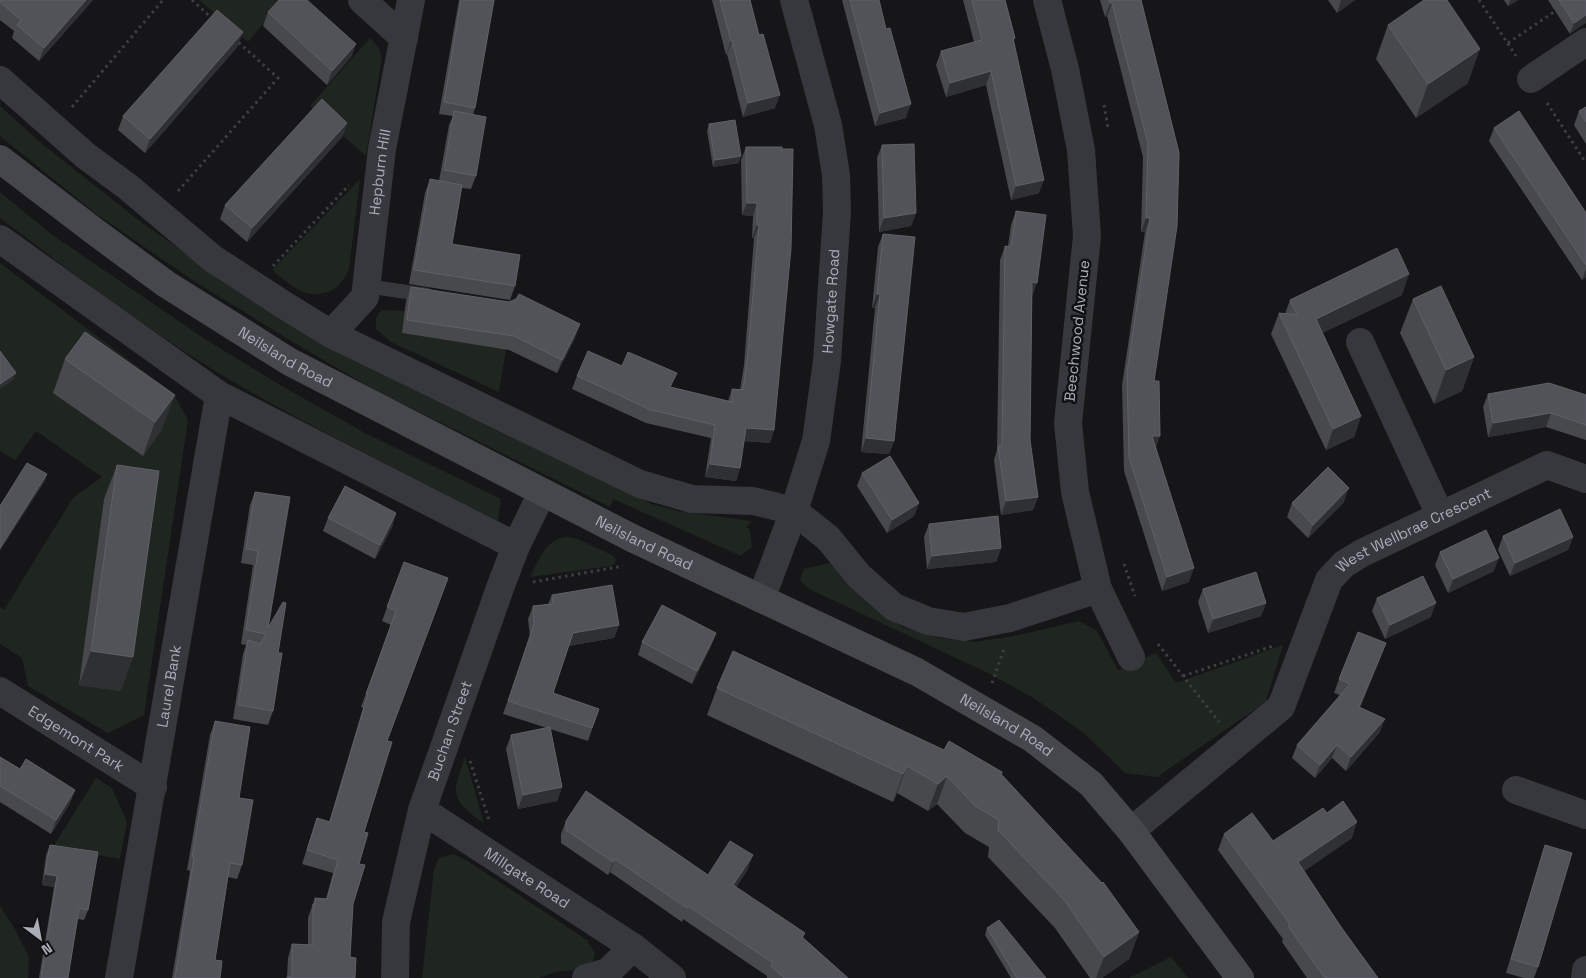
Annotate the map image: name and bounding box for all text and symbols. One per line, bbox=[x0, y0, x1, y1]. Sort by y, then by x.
street label: Hepburn Hill bbox=[364, 127, 395, 216]
street label: Howgate Road bbox=[818, 248, 844, 354]
street label: Beechwood Avenue bbox=[1060, 259, 1093, 403]
street label: Neilsland Road bbox=[235, 322, 336, 391]
street label: West Wellbrae Crescent bbox=[1331, 483, 1494, 576]
street label: Neilsland Road bbox=[592, 511, 696, 574]
street label: Laurel Bank bbox=[152, 643, 185, 729]
street label: Buchan Street bbox=[423, 678, 476, 783]
street label: Neilsland Road bbox=[957, 689, 1057, 760]
street label: Edgemont Park bbox=[25, 701, 128, 776]
street label: Millgate Road bbox=[481, 843, 573, 912]
north arrow bbox=[15, 913, 65, 963]
text: N bbox=[38, 939, 56, 959]

